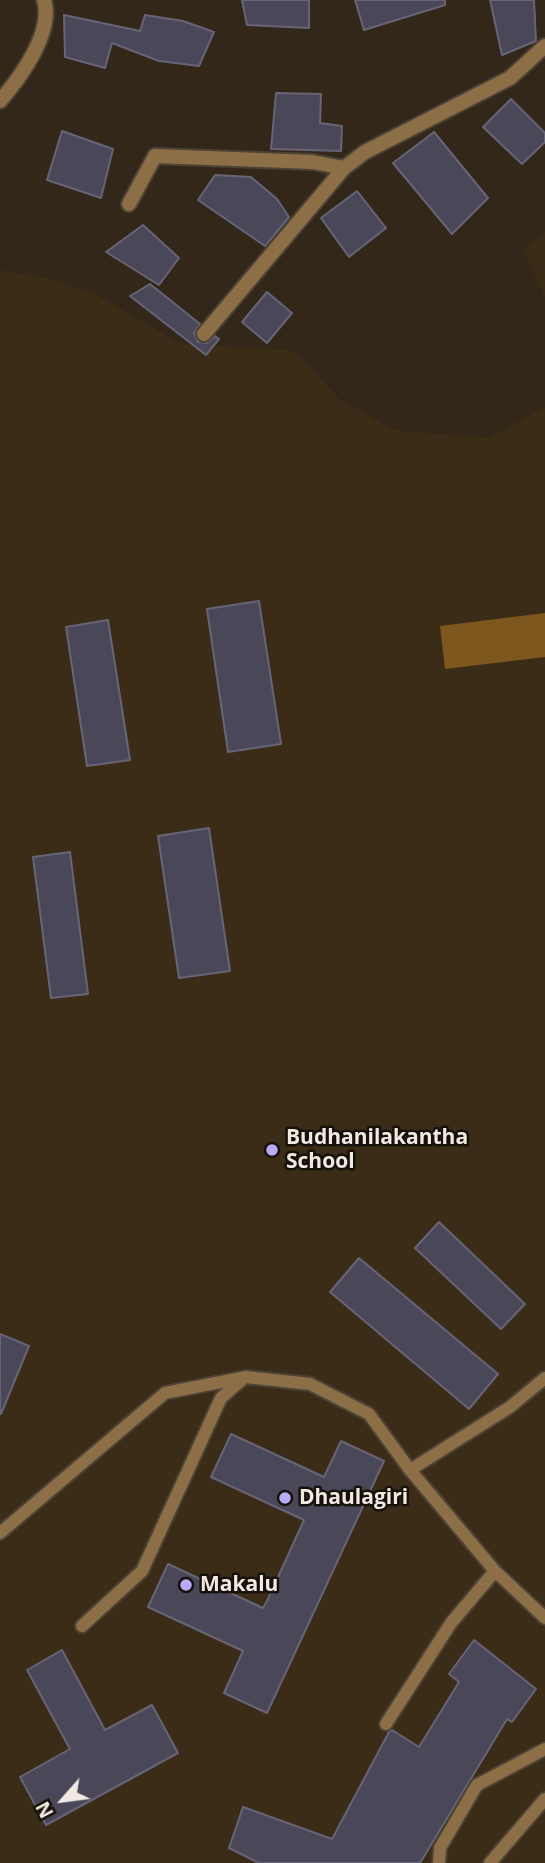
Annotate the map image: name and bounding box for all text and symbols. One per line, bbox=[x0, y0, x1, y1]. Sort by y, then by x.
place label: Budhanilakantha School bbox=[286, 1125, 468, 1175]
marker: Budhanilakantha School bbox=[264, 1142, 280, 1158]
place label: Dhaulagiri bbox=[299, 1485, 408, 1511]
marker: Dhaulagiri bbox=[277, 1490, 293, 1506]
place label: Makalu bbox=[200, 1572, 278, 1598]
marker: Makalu bbox=[178, 1577, 194, 1593]
north arrow bbox=[28, 1765, 98, 1835]
text: N bbox=[29, 1797, 60, 1823]

